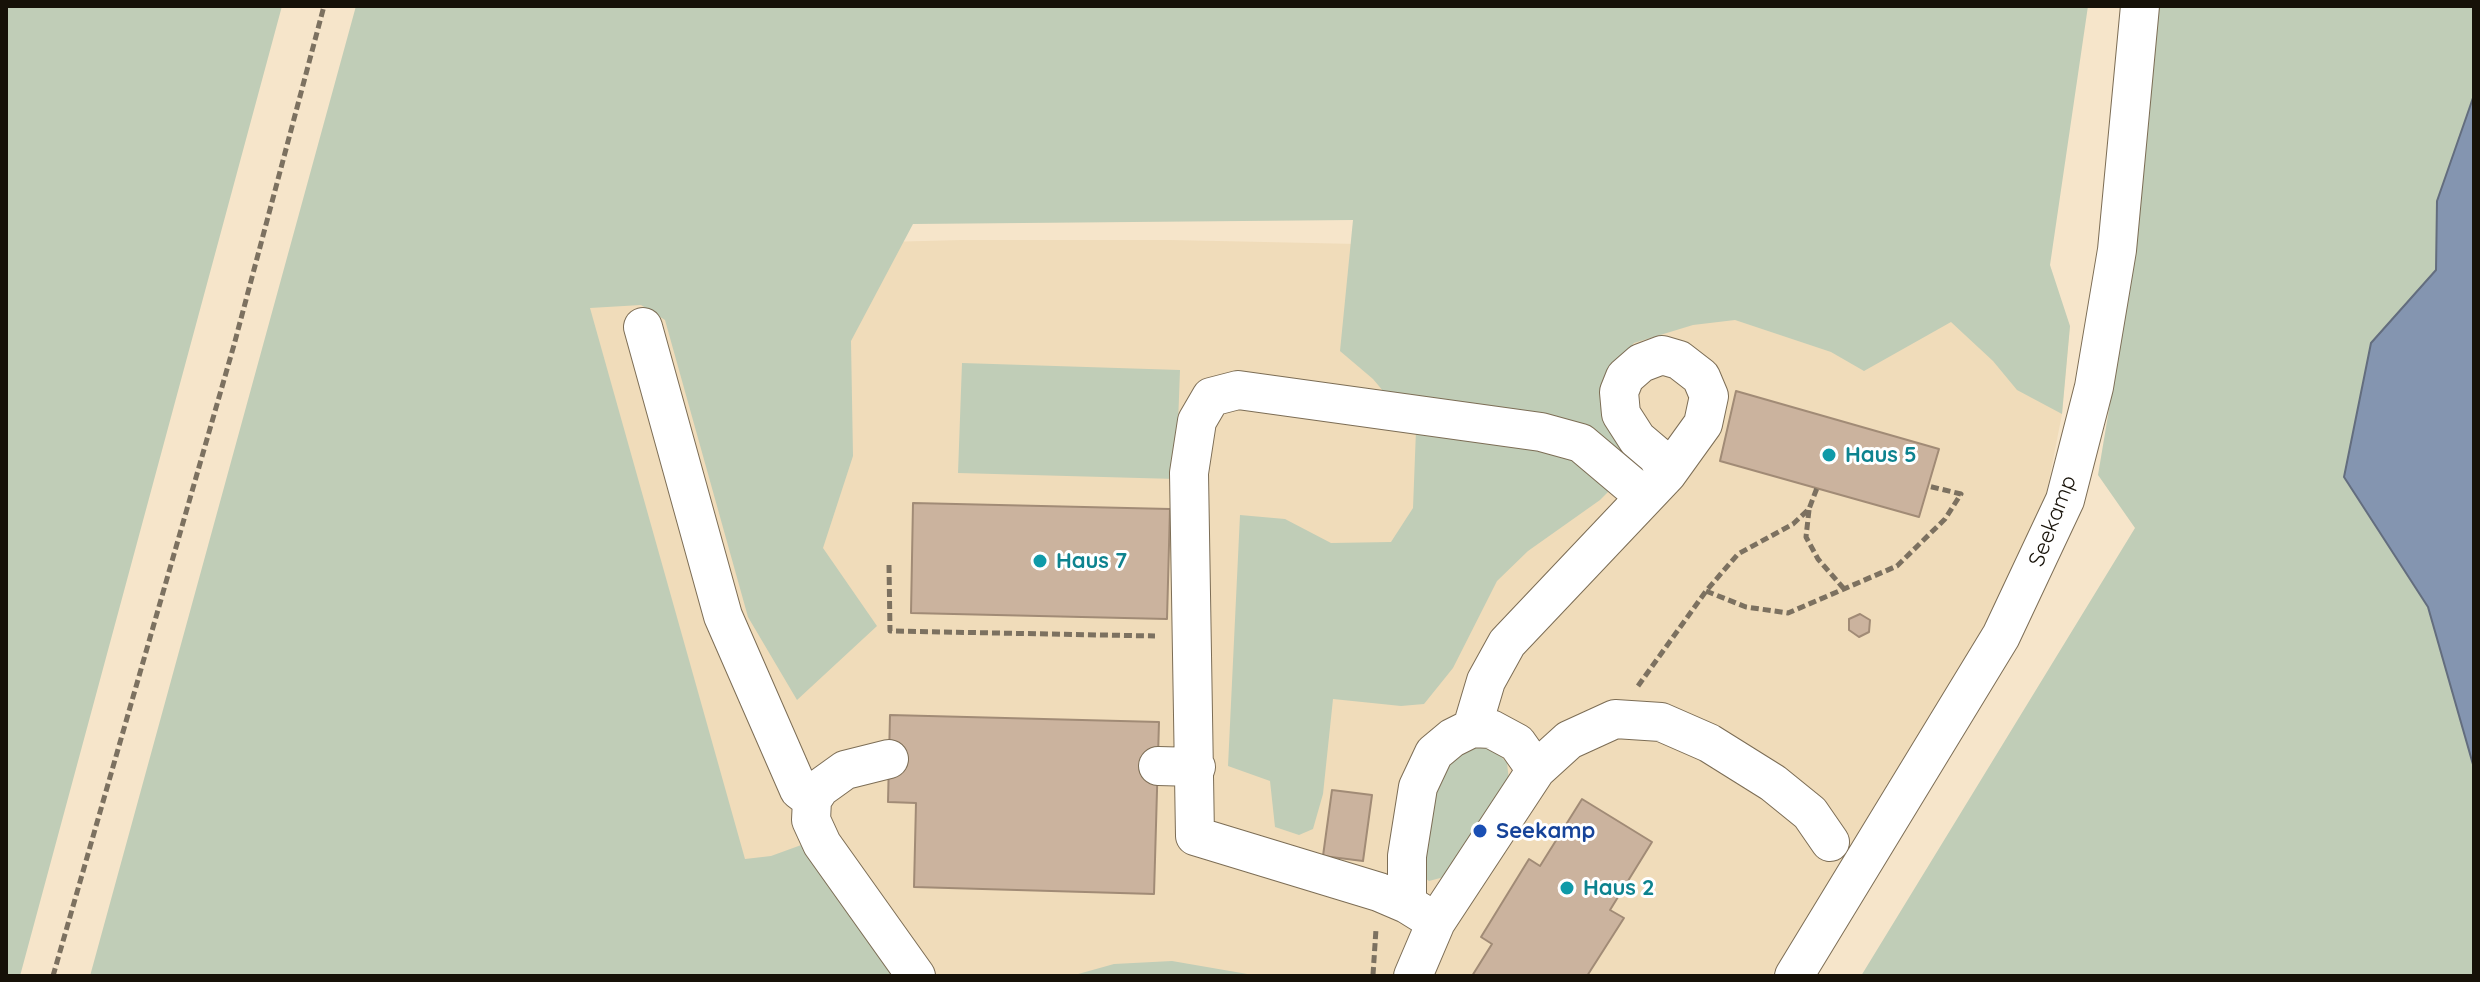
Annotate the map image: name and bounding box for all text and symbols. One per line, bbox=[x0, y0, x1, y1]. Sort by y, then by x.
place label: Haus 5 bbox=[1845, 442, 1917, 468]
marker: Haus 5 bbox=[1820, 446, 1838, 464]
street label: Seekamp bbox=[2024, 472, 2082, 570]
place label: Haus 7 bbox=[1056, 548, 1127, 574]
marker: Haus 7 bbox=[1031, 552, 1049, 570]
place label: Seekamp bbox=[1496, 818, 1595, 844]
marker: Seekamp bbox=[1471, 822, 1489, 840]
place label: Haus 2 bbox=[1583, 875, 1655, 901]
marker: Haus 2 bbox=[1558, 879, 1576, 897]

